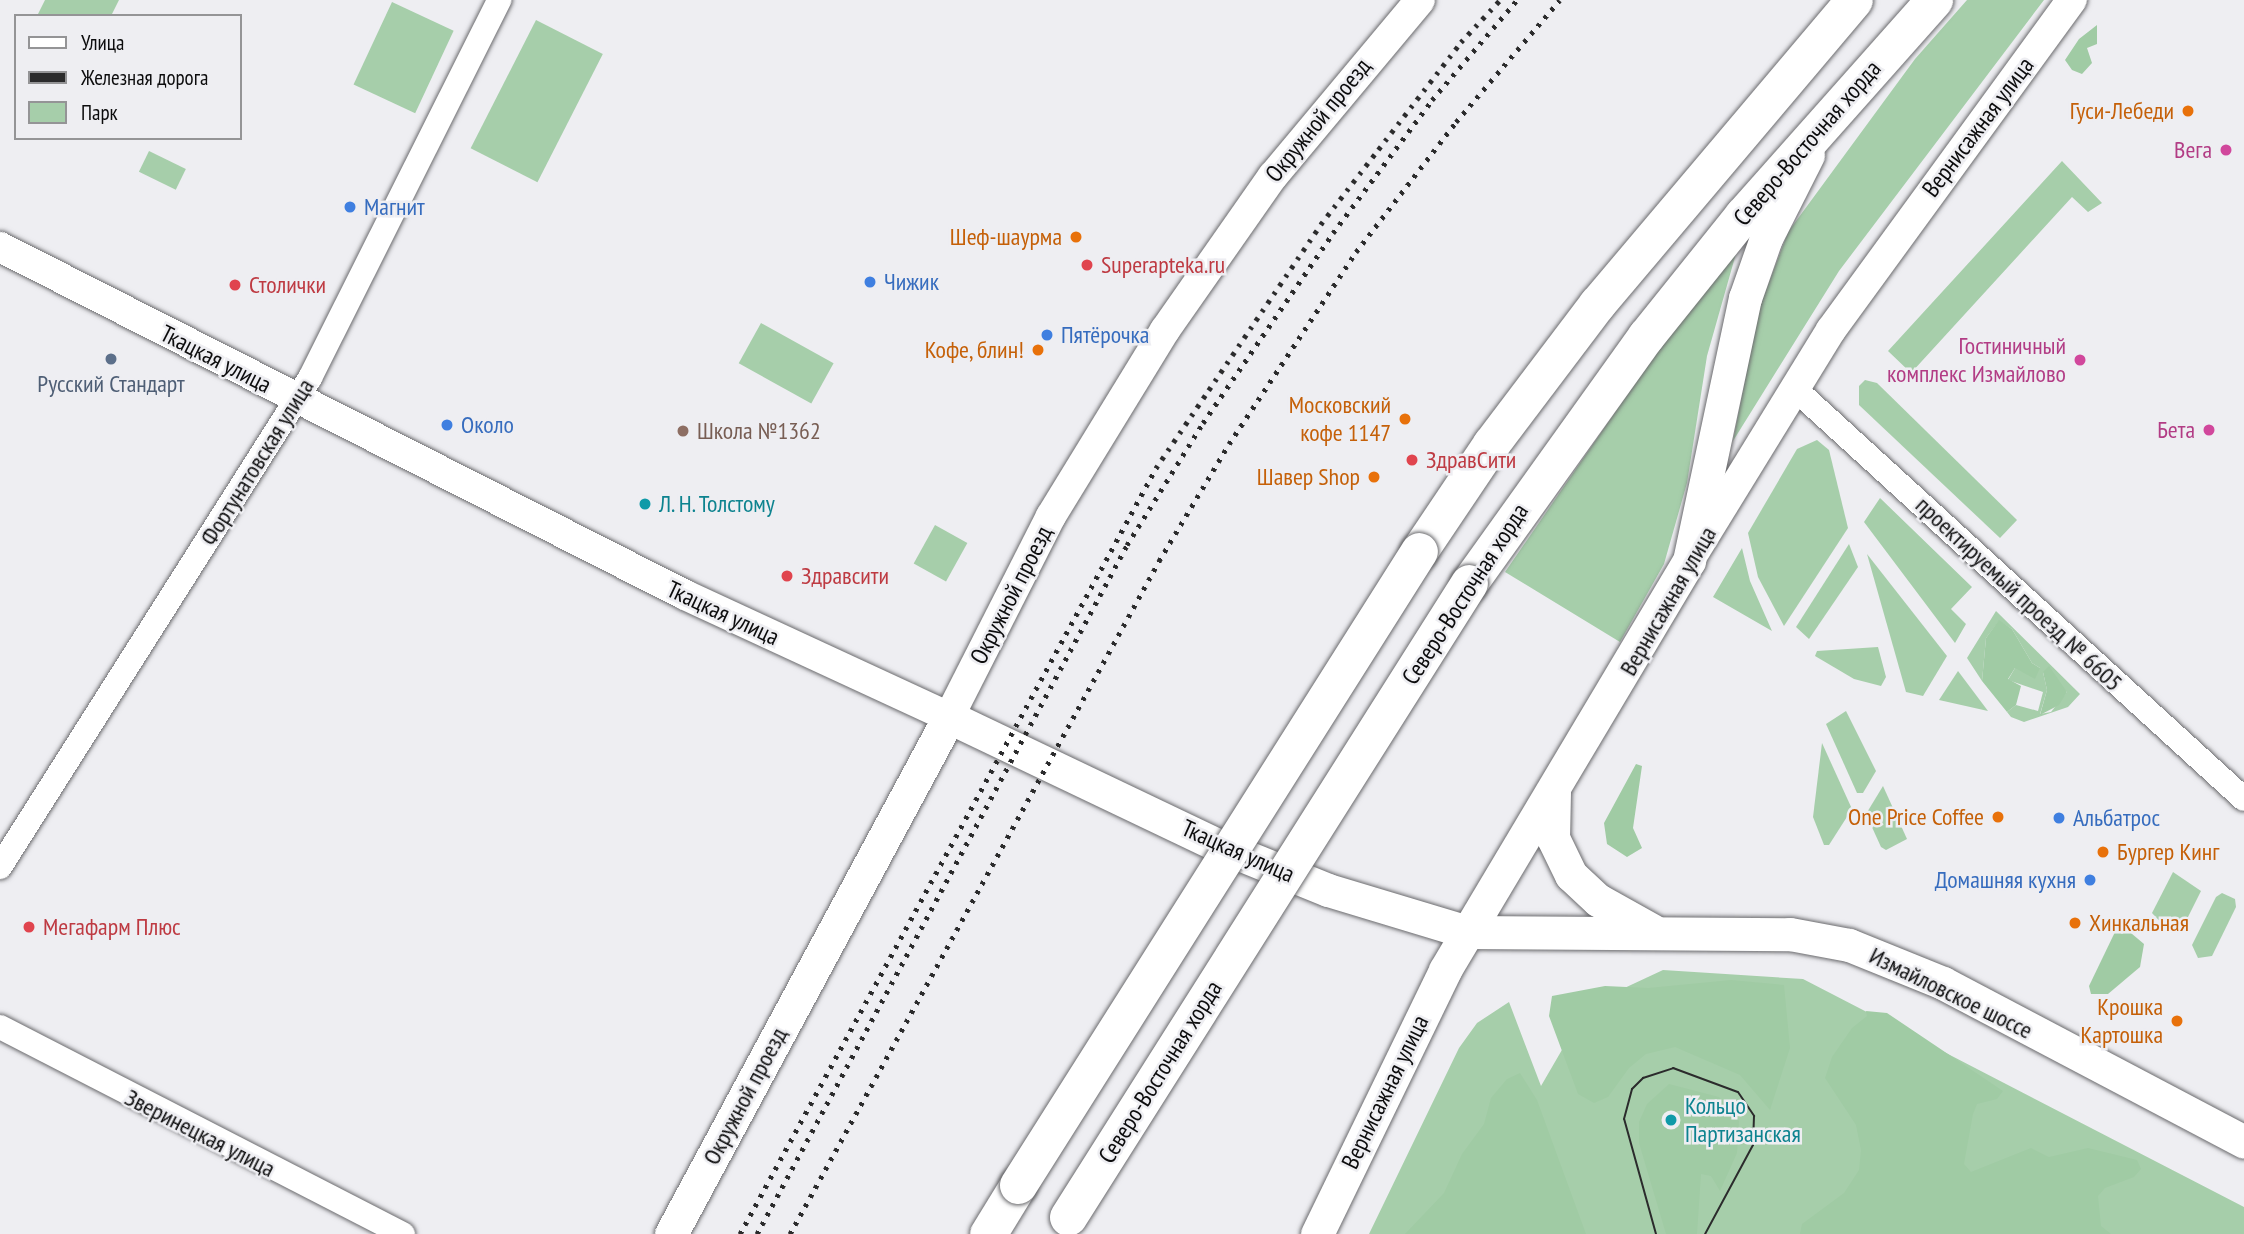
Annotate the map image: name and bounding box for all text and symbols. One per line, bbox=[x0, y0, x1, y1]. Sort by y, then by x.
legend bbox=[14, 14, 242, 140]
text: Улица bbox=[81, 29, 124, 56]
street label: Окружной проезд bbox=[1259, 52, 1377, 188]
street label: Вернисажная улица bbox=[1916, 52, 2040, 202]
street label: Северо-Восточная хорда bbox=[1727, 54, 1887, 232]
text: Железная дорога bbox=[81, 64, 208, 91]
place label: Гуси-Лебеди bbox=[2070, 97, 2174, 125]
text: Парк bbox=[81, 99, 118, 126]
marker: Гуси-Лебеди bbox=[2180, 103, 2196, 119]
place label: Вега bbox=[2174, 136, 2212, 164]
marker: Вега bbox=[2218, 142, 2234, 158]
place label: Магнит bbox=[364, 193, 425, 221]
marker: Магнит bbox=[342, 199, 358, 215]
place label: Шеф-шаурма bbox=[950, 223, 1062, 251]
marker: Шеф-шаурма bbox=[1068, 229, 1084, 245]
place label: Superapteka.ru bbox=[1101, 251, 1225, 279]
marker: Superapteka.ru bbox=[1079, 257, 1095, 273]
place label: Чижик bbox=[884, 268, 939, 296]
place label: Столички bbox=[249, 271, 326, 299]
marker: Чижик bbox=[862, 274, 878, 290]
marker: Столички bbox=[227, 277, 243, 293]
street label: Ткацкая улица bbox=[156, 319, 276, 399]
place label: Пятёрочка bbox=[1061, 321, 1149, 349]
marker: Пятёрочка bbox=[1039, 327, 1055, 343]
place label: Гостиничный комплекс Измайлово bbox=[1887, 332, 2066, 388]
place label: Кофе, блин! bbox=[923, 336, 1024, 364]
marker: Кофе, блин! bbox=[1030, 342, 1046, 358]
marker: Русский Стандарт bbox=[103, 351, 119, 367]
marker: Гостиничный комплекс Измайлово bbox=[2072, 352, 2088, 368]
place label: Русский Стандарт bbox=[37, 370, 185, 398]
street label: Фортунатовская улица bbox=[194, 373, 320, 551]
place label: Московский кофе 1147 bbox=[1289, 391, 1391, 447]
place label: Около bbox=[461, 411, 514, 439]
marker: Московский кофе 1147 bbox=[1397, 411, 1413, 427]
place label: Бета bbox=[2157, 416, 2195, 444]
marker: Около bbox=[439, 417, 455, 433]
place label: Школа №1362 bbox=[697, 417, 821, 445]
marker: Бета bbox=[2201, 422, 2217, 438]
marker: Школа №1362 bbox=[675, 423, 691, 439]
place label: ЗдравСити bbox=[1426, 446, 1516, 474]
marker: ЗдравСити bbox=[1404, 452, 1420, 468]
place label: Шавер Shop bbox=[1257, 463, 1360, 491]
marker: Шавер Shop bbox=[1366, 469, 1382, 485]
place label: Л. Н. Толстому bbox=[659, 490, 779, 518]
street label: проектируемый проезд № 6605 bbox=[1910, 491, 2128, 697]
marker: Л. Н. Толстому bbox=[637, 496, 653, 512]
street label: Северо-Восточная хорда bbox=[1396, 498, 1534, 690]
street label: Окружной проезд bbox=[964, 521, 1058, 669]
street label: Вернисажная улица bbox=[1614, 521, 1722, 681]
place label: Здравсити bbox=[801, 562, 889, 590]
marker: Здравсити bbox=[779, 568, 795, 584]
street label: Ткацкая улица bbox=[662, 574, 784, 652]
place label: One Price Coffee bbox=[1848, 803, 1984, 831]
place label: Альбатрос bbox=[2073, 804, 2160, 832]
marker: One Price Coffee bbox=[1990, 809, 2006, 825]
marker: Альбатрос bbox=[2051, 810, 2067, 826]
street label: Ткацкая улица bbox=[1177, 813, 1299, 889]
place label: Бургер Кинг bbox=[2117, 838, 2219, 866]
marker: Бургер Кинг bbox=[2095, 844, 2111, 860]
place label: Домашняя кухня bbox=[1935, 866, 2076, 894]
marker: Домашняя кухня bbox=[2082, 872, 2098, 888]
place label: Хинкальная bbox=[2089, 909, 2189, 937]
place label: Мегафарм Плюс bbox=[43, 913, 181, 941]
marker: Хинкальная bbox=[2067, 915, 2083, 931]
marker: Мегафарм Плюс bbox=[21, 919, 37, 935]
street label: Измайловское шоссе bbox=[1865, 941, 2037, 1045]
street label: Северо-Восточная хорда bbox=[1092, 975, 1228, 1169]
place label: Крошка Картошка bbox=[2081, 993, 2163, 1049]
street label: Вернисажная улица bbox=[1335, 1011, 1435, 1173]
marker: Крошка Картошка bbox=[2169, 1013, 2185, 1029]
street label: Окружной проезд bbox=[697, 1023, 793, 1169]
street label: Зверинецкая улица bbox=[120, 1083, 280, 1183]
place label: Кольцо Партизанская bbox=[1685, 1092, 1801, 1148]
marker: Кольцо Партизанская bbox=[1663, 1112, 1679, 1128]

